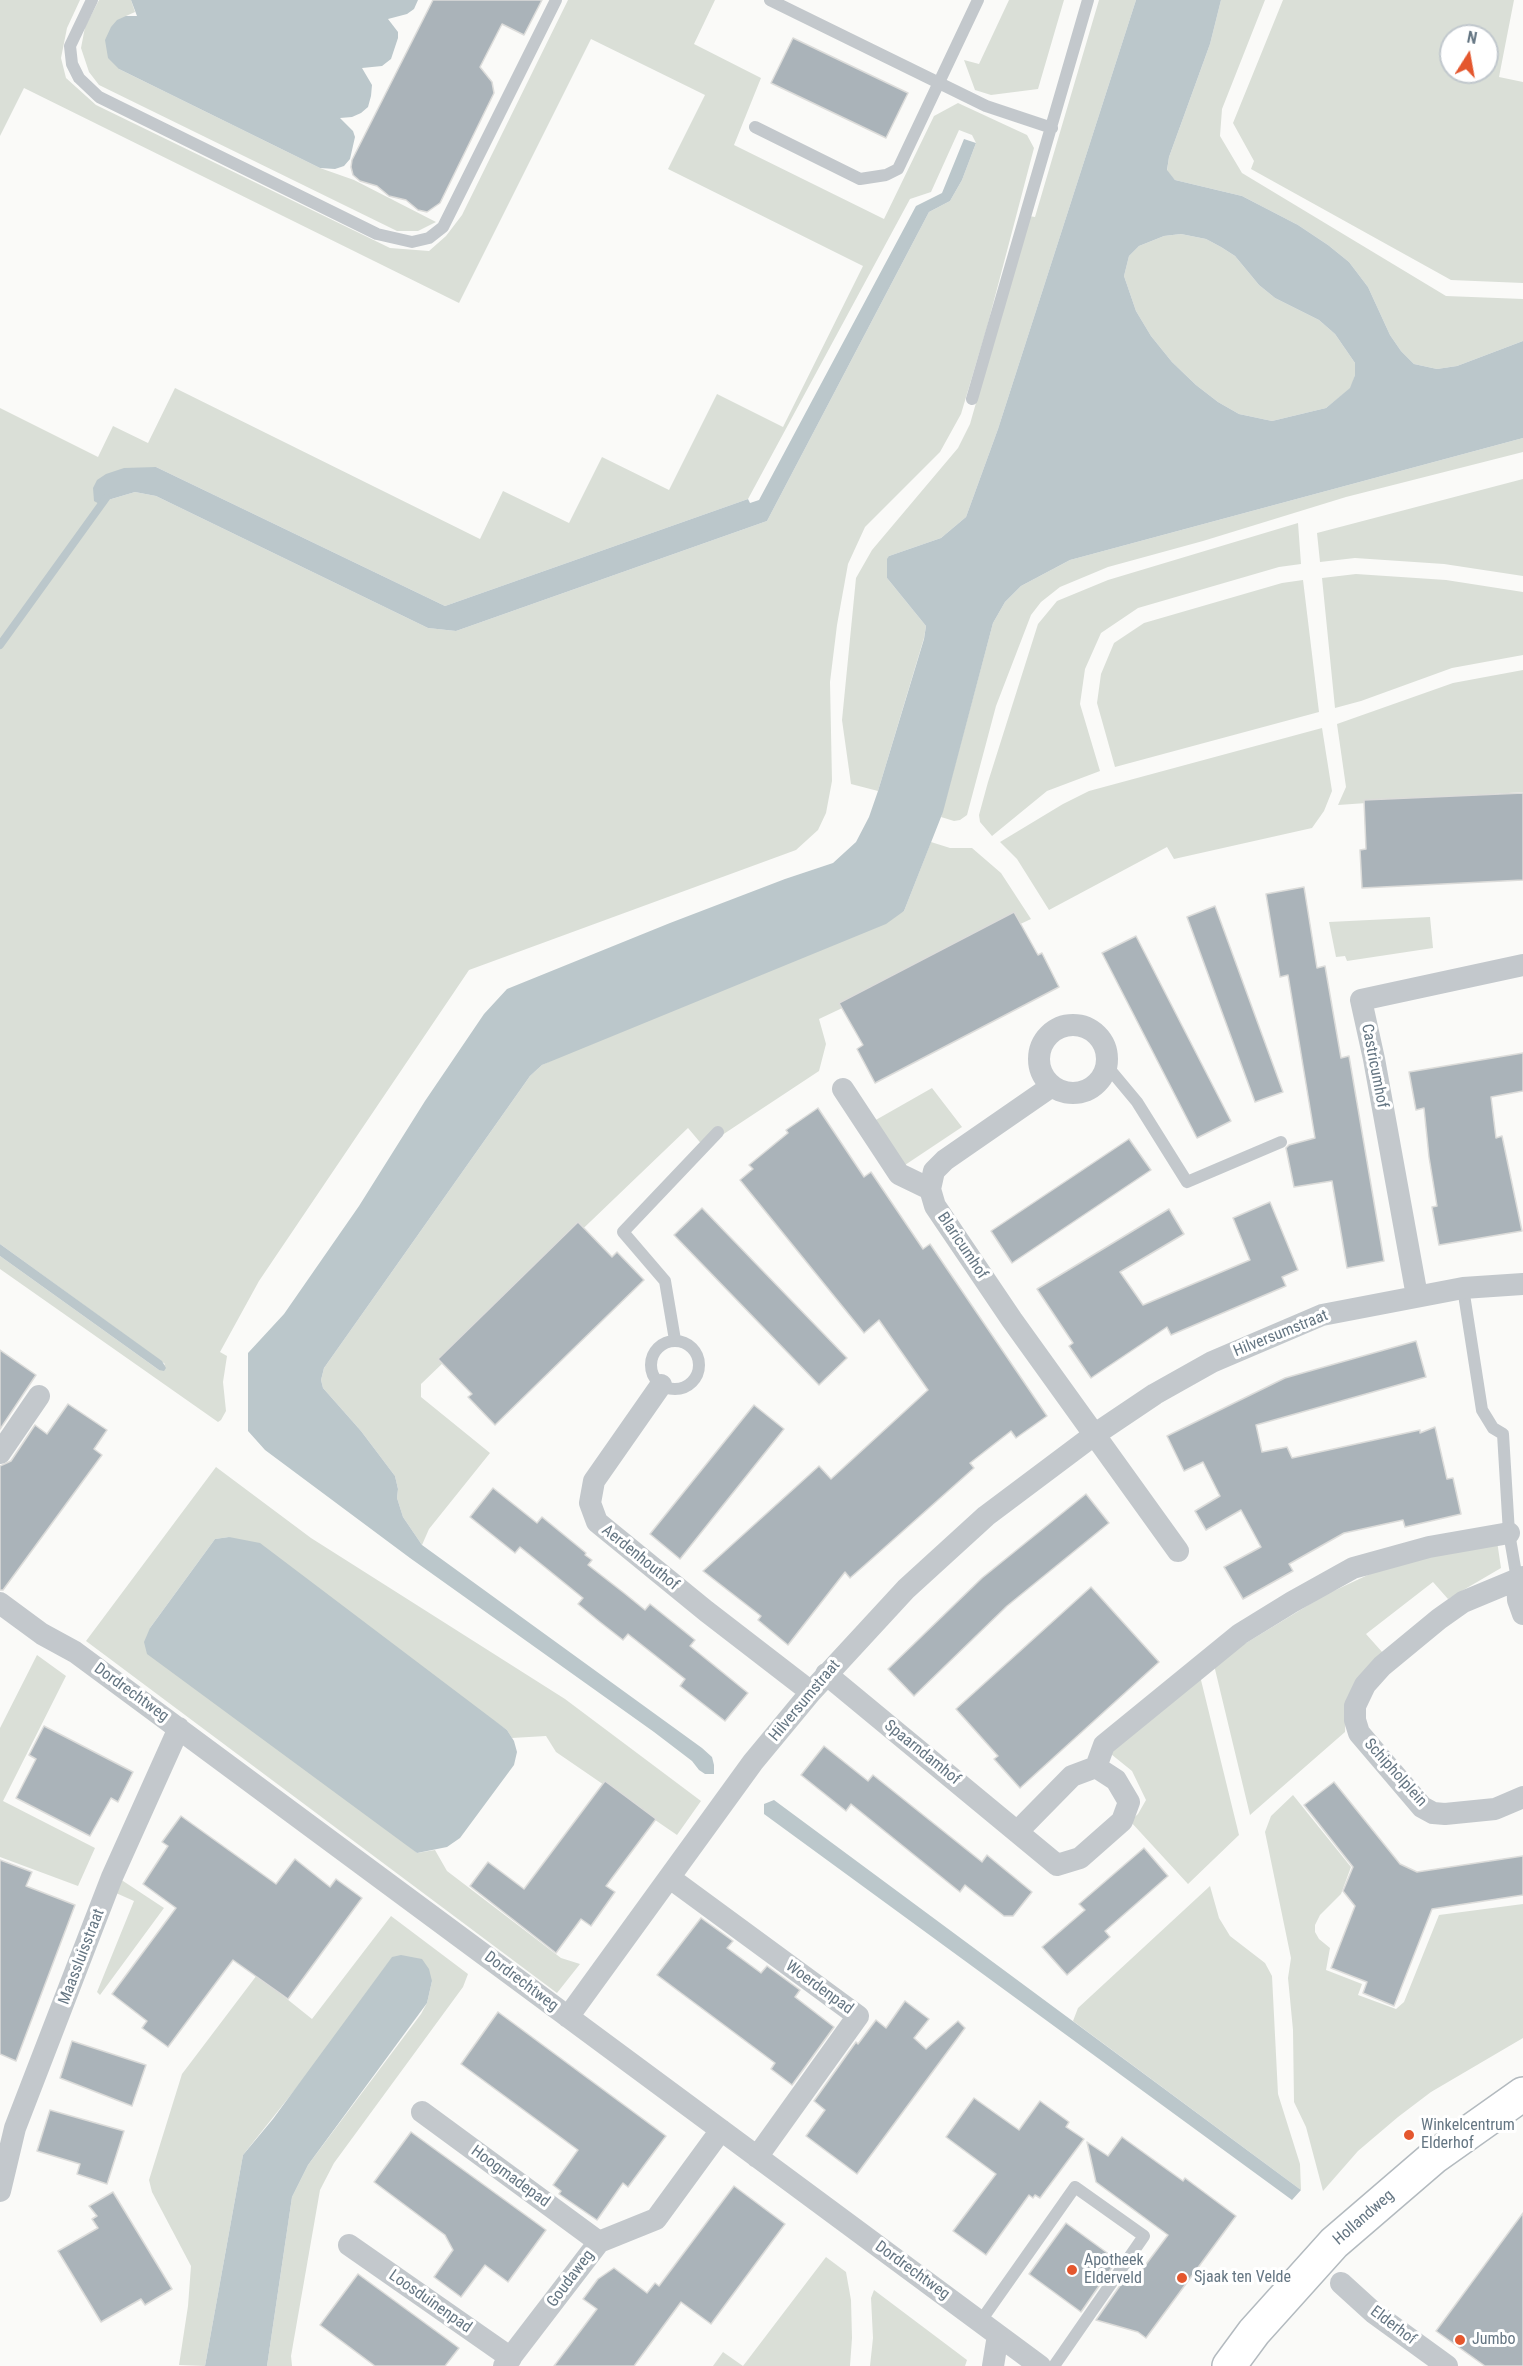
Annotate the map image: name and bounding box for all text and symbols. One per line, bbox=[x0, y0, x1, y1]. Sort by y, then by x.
north arrow bbox=[1439, 24, 1499, 84]
text: N bbox=[1466, 28, 1479, 48]
street label: Castricumhof bbox=[1356, 1022, 1392, 1110]
street label: Blaricumhof bbox=[933, 1209, 991, 1283]
street label: Hilversumstraat bbox=[1231, 1306, 1331, 1362]
street label: Aerdenhouthof bbox=[598, 1521, 682, 1595]
street label: Hilversumstraat bbox=[765, 1656, 845, 1746]
street label: Dordrechtweg bbox=[90, 1659, 172, 1727]
street label: Spaarndamhof bbox=[880, 1716, 964, 1790]
street label: Schipholplein bbox=[1359, 1735, 1431, 1811]
street label: Maassluisstraat bbox=[55, 1906, 109, 2008]
street label: Dordrechtweg bbox=[480, 1948, 562, 2016]
street label: Woerdenpad bbox=[781, 1957, 857, 2019]
place label: Winkelcentrum Elderhof bbox=[1421, 2116, 1515, 2154]
marker: Winkelcentrum Elderhof bbox=[1402, 2128, 1416, 2142]
street label: Hoogmadepad bbox=[467, 2142, 553, 2212]
street label: Hollandweg bbox=[1330, 2186, 1398, 2250]
street label: Dordrechtweg bbox=[871, 2237, 953, 2305]
street label: Goudaweg bbox=[543, 2247, 599, 2311]
place label: Apotheek Elderveld bbox=[1084, 2251, 1144, 2289]
marker: Apotheek Elderveld bbox=[1065, 2263, 1079, 2277]
street label: Loosduinenpad bbox=[385, 2266, 475, 2338]
place label: Sjaak ten Velde bbox=[1194, 2268, 1291, 2288]
marker: Sjaak ten Velde bbox=[1175, 2271, 1189, 2285]
street label: Elderhof bbox=[1366, 2302, 1420, 2350]
place label: Jumbo bbox=[1472, 2330, 1515, 2350]
marker: Jumbo bbox=[1453, 2333, 1467, 2347]

